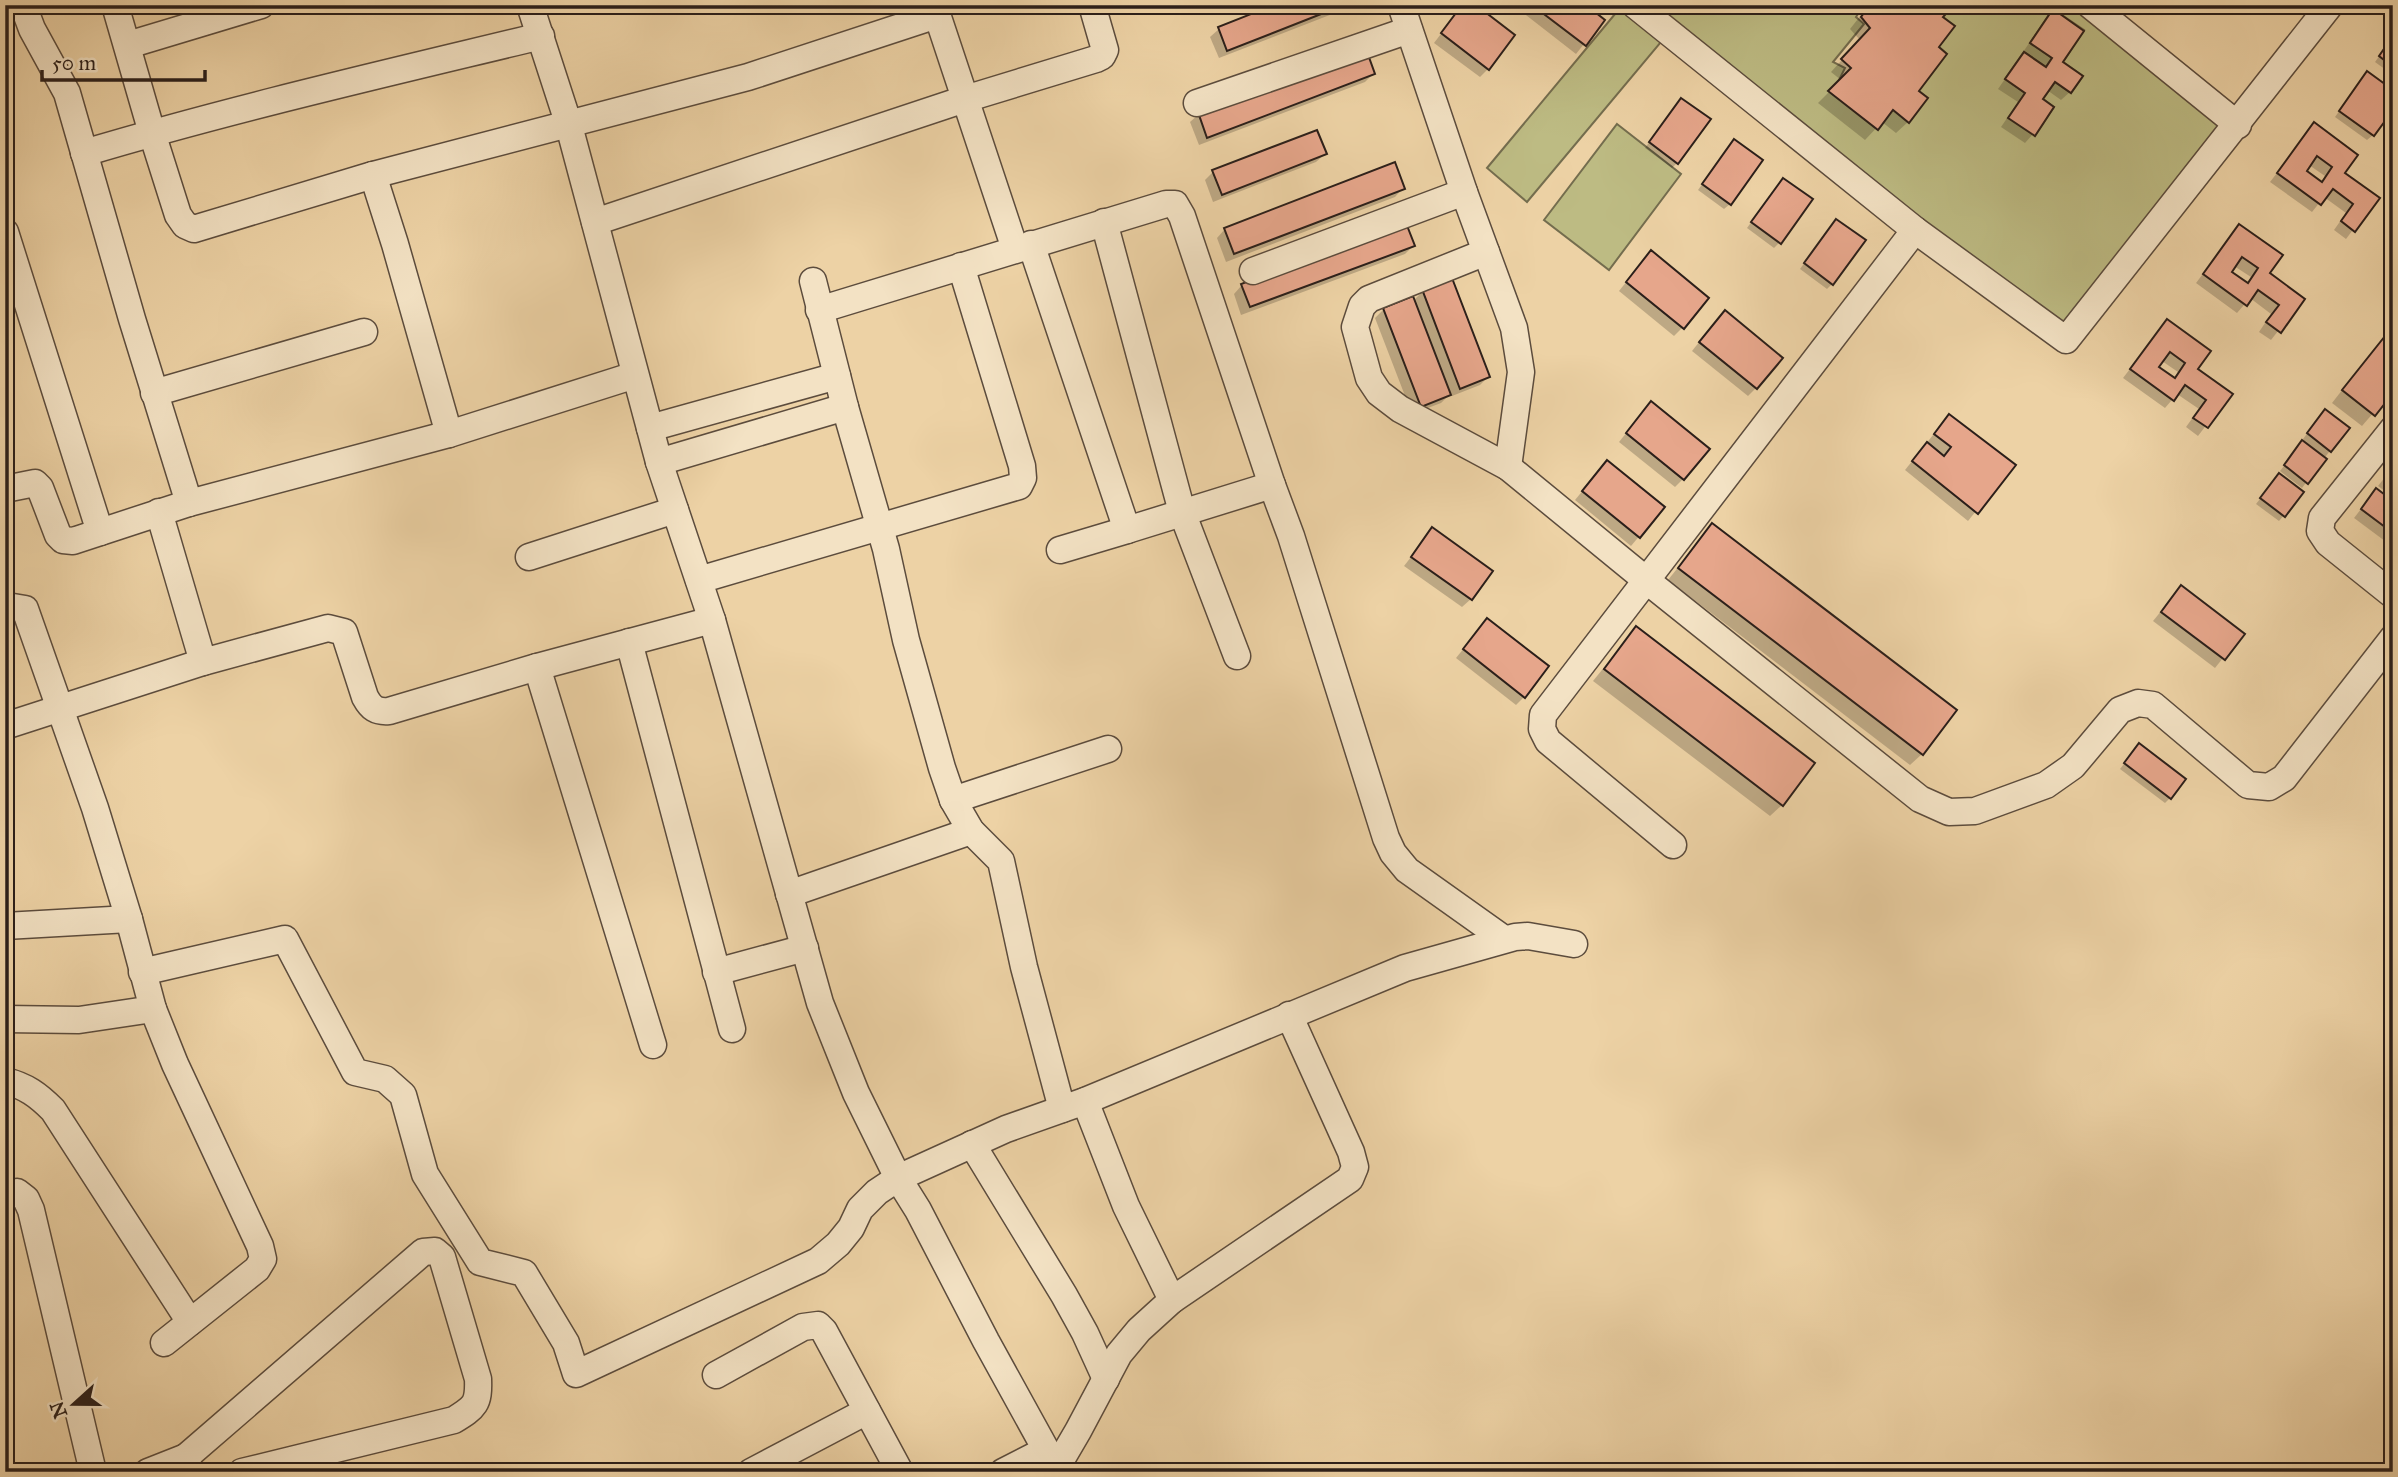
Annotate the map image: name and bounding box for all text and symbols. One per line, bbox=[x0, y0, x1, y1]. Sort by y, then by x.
scale bar bbox=[42, 38, 205, 82]
text: 50 m bbox=[52, 50, 97, 76]
north arrow bbox=[38, 1368, 108, 1438]
text: N bbox=[45, 1398, 72, 1422]

